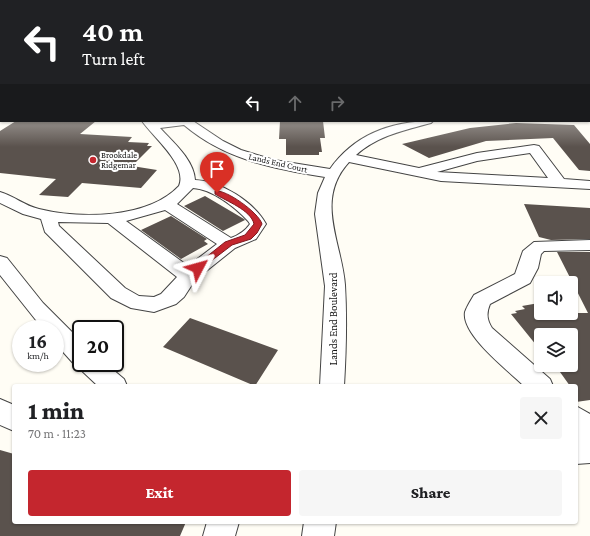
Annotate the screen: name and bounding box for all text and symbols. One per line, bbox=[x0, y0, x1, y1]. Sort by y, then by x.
icon: left bbox=[16, 16, 68, 68]
text: 40 m bbox=[82, 16, 143, 47]
text: Turn left bbox=[82, 49, 145, 69]
icon: left bbox=[242, 92, 264, 114]
icon: ahead bbox=[284, 92, 306, 114]
icon: right bbox=[326, 92, 348, 114]
place label: Brookdale Ridgemar bbox=[101, 150, 137, 170]
street label: Lands End Court bbox=[248, 151, 309, 175]
pin bbox=[200, 152, 234, 193]
marker: Brookdale Ridgemar bbox=[88, 155, 98, 165]
icon: arrive bbox=[206, 158, 228, 180]
position arrow bbox=[177, 247, 219, 289]
street label: Lands End Boulevard bbox=[327, 272, 339, 365]
map controls bbox=[534, 276, 578, 372]
button: sound bbox=[534, 276, 578, 320]
speed limit sign: 20 bbox=[72, 320, 124, 372]
button: layers bbox=[534, 328, 578, 372]
text: 16 bbox=[29, 330, 47, 352]
text: km/h bbox=[27, 350, 49, 361]
text: 1 min bbox=[28, 397, 84, 424]
button: close bbox=[520, 397, 562, 439]
text: 70 m · 11:23 bbox=[28, 426, 86, 441]
button: Exit bbox=[28, 470, 291, 516]
button: Share bbox=[299, 470, 562, 516]

